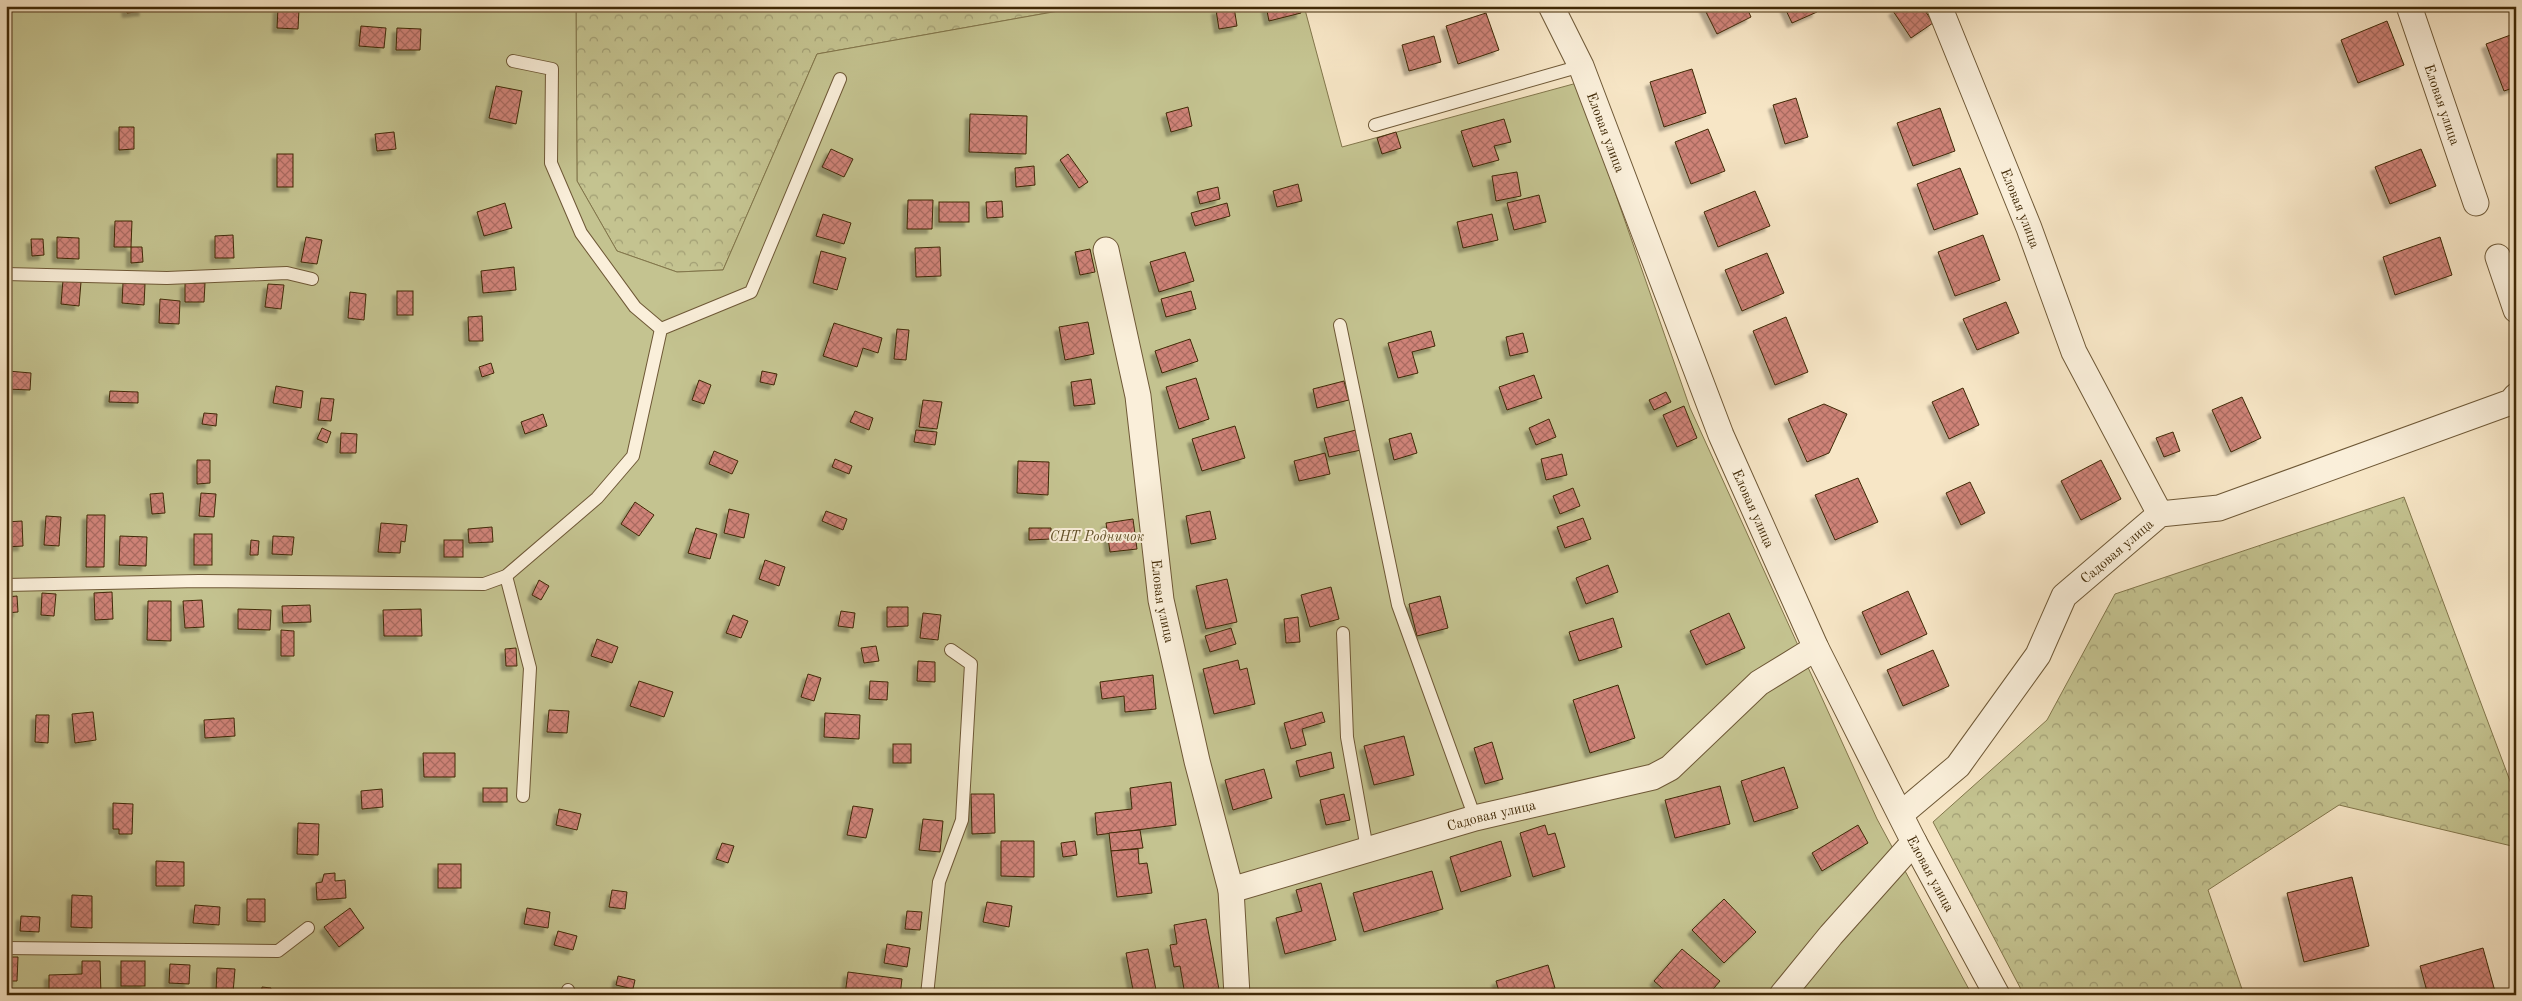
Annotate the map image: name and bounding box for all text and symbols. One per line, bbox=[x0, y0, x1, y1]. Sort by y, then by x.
street label: Еловая улица bbox=[2421, 63, 2462, 147]
street label: Еловая улица bbox=[1584, 91, 1627, 175]
street label: Еловая улица bbox=[1998, 167, 2042, 250]
street label: Еловая улица bbox=[1729, 467, 1776, 550]
street label: Садовая улица bbox=[2078, 517, 2156, 587]
park label: СНТ Родничок bbox=[1050, 530, 1145, 544]
street label: Еловая улица bbox=[1148, 559, 1176, 644]
street label: Садовая улица bbox=[1445, 798, 1537, 834]
street label: Еловая улица bbox=[1904, 833, 1956, 914]

